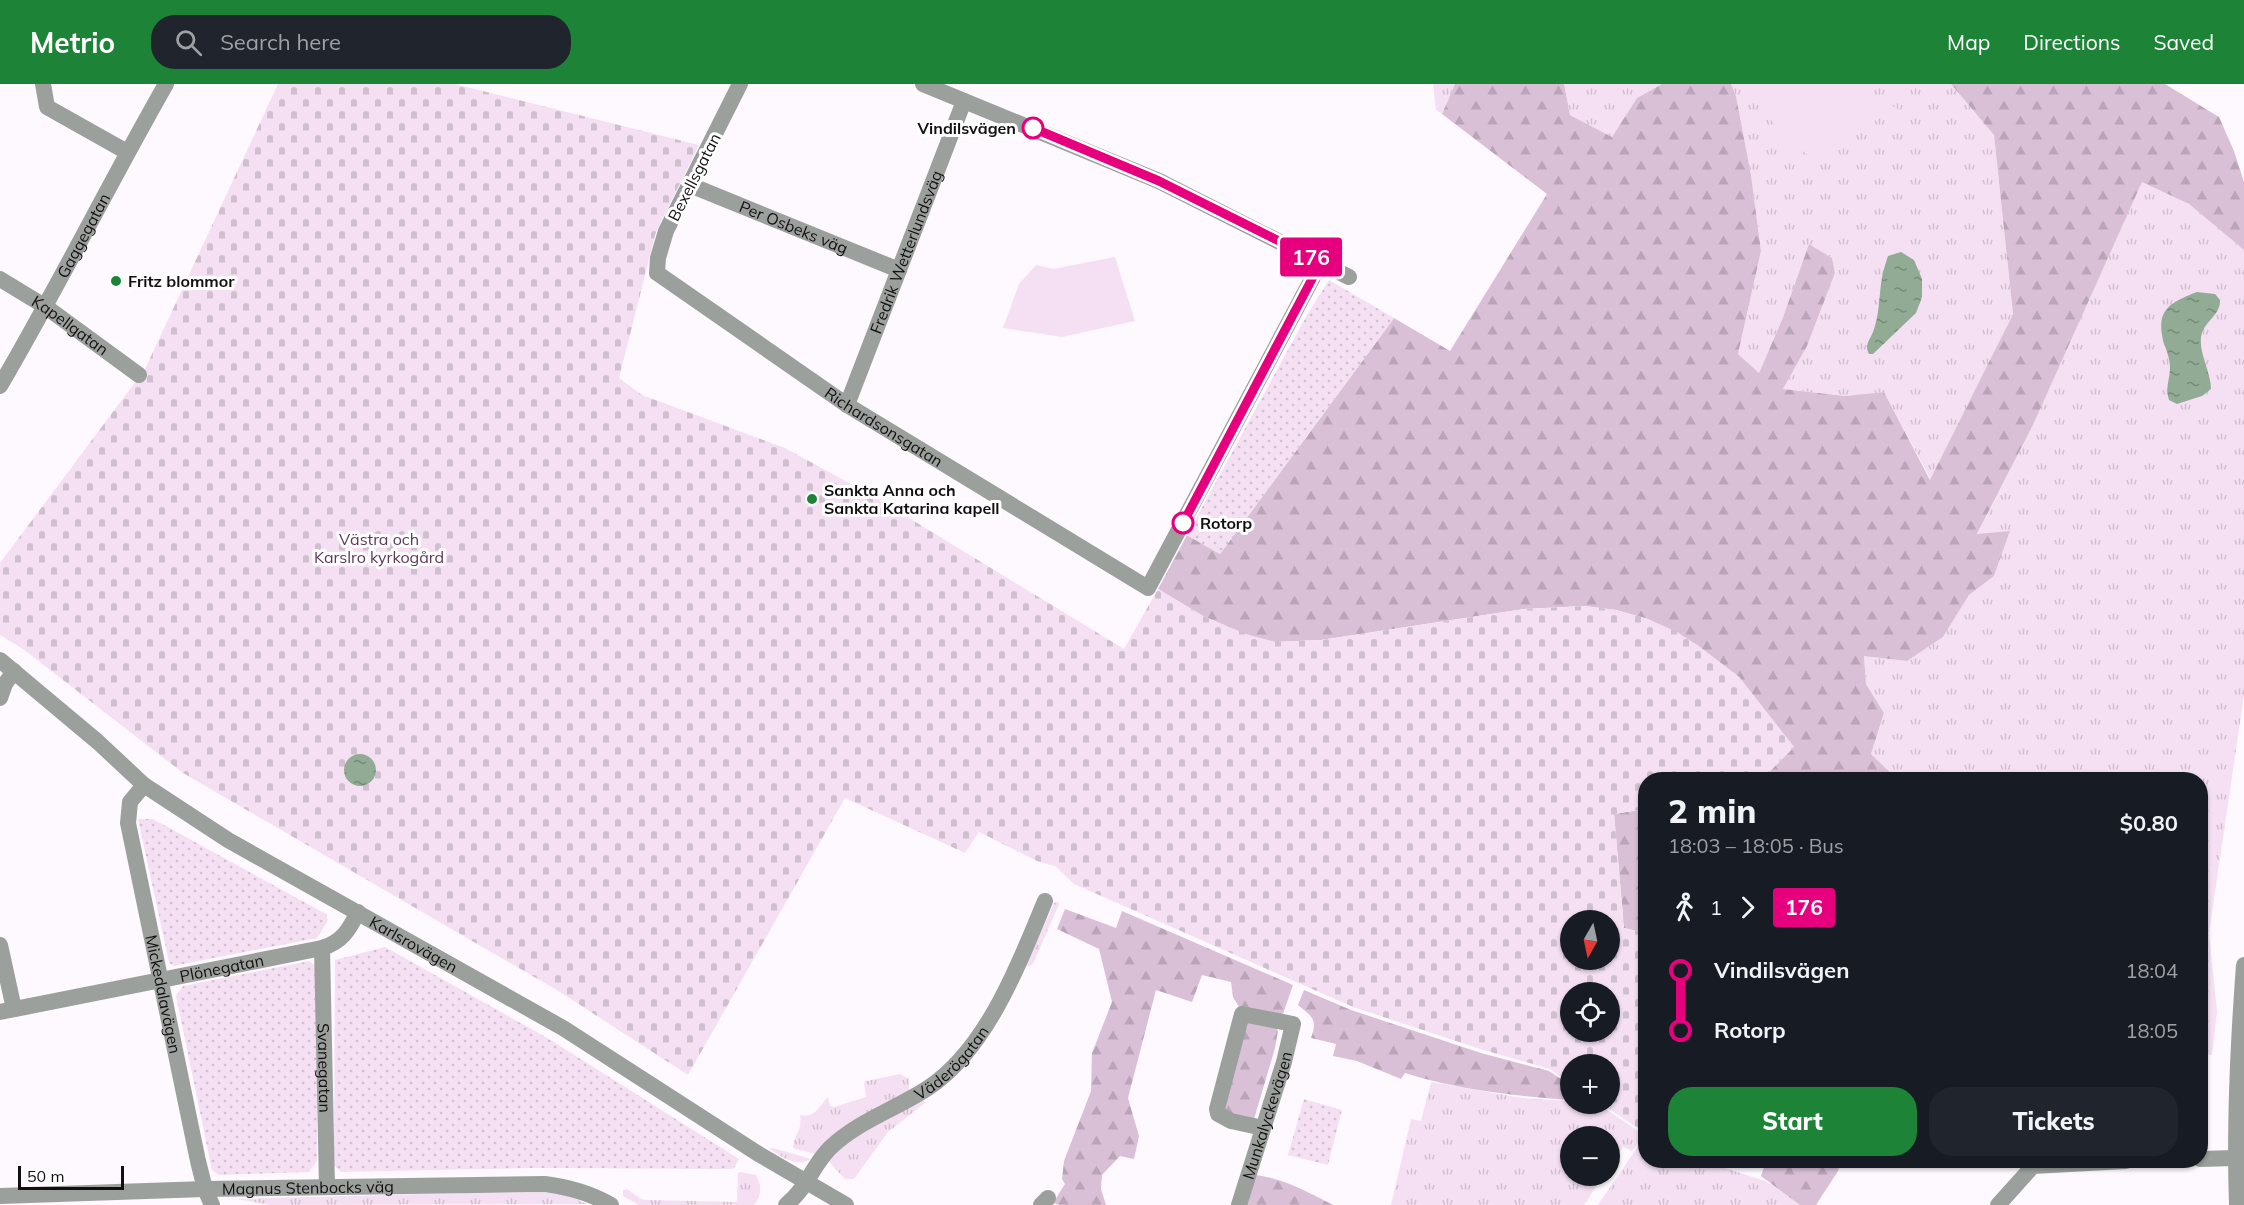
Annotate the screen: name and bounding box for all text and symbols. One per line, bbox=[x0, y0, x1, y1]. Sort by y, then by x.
search box bbox=[151, 15, 571, 69]
text: Metrio bbox=[30, 25, 115, 60]
icon: search bbox=[172, 26, 205, 59]
text: Search here bbox=[220, 28, 341, 56]
text: Map bbox=[1947, 29, 1990, 55]
text: Directions bbox=[2023, 29, 2120, 55]
text: Saved bbox=[2153, 29, 2214, 55]
marker: Vindilsvägen bbox=[1022, 117, 1044, 139]
place label: Vindilsvägen bbox=[917, 118, 1016, 138]
street label: Bexellsgatan bbox=[663, 130, 725, 224]
street label: Fredrik Wetterlundsväg bbox=[865, 167, 946, 337]
street label: Gaggegatan bbox=[52, 190, 114, 281]
street label: Per Osbeks väg bbox=[737, 196, 851, 258]
line badge: 176 bbox=[1276, 238, 1346, 276]
text: 176 bbox=[1292, 244, 1330, 270]
place label: Fritz blommor bbox=[128, 271, 235, 291]
marker: Fritz blommor bbox=[109, 274, 123, 288]
street label: Kapellgatan bbox=[28, 291, 112, 359]
street label: Richardsonsgatan bbox=[821, 383, 947, 471]
place label: Sankta Anna och Sankta Katarina kapell bbox=[824, 480, 1000, 518]
marker: Sankta Anna och Sankta Katarina kapell bbox=[805, 492, 819, 506]
marker: Rotorp bbox=[1172, 512, 1194, 534]
place label: Rotorp bbox=[1200, 513, 1252, 533]
park label: Västra och Karslro kyrkogård bbox=[314, 529, 444, 567]
text: 2 min bbox=[1668, 790, 1756, 831]
text: $0.80 bbox=[2120, 809, 2178, 837]
text: 18:03 – 18:05 · Bus bbox=[1668, 833, 1844, 858]
icon: walk bbox=[1668, 891, 1701, 924]
icon: forward bbox=[1731, 891, 1764, 924]
text: 176 bbox=[1785, 894, 1823, 920]
text: 1 bbox=[1710, 895, 1722, 920]
north arrow bbox=[1560, 910, 1620, 970]
map controls bbox=[1560, 910, 1620, 1186]
street label: Karlsrovägen bbox=[366, 911, 461, 977]
street label: Mickedalavägen bbox=[141, 933, 185, 1055]
street label: Plönegatan bbox=[178, 950, 265, 986]
text: Vindilsvägen bbox=[1714, 956, 1849, 984]
text: 18:04 bbox=[2125, 958, 2178, 983]
button: locate bbox=[1560, 982, 1620, 1042]
text: Rotorp bbox=[1714, 1016, 1786, 1044]
text: 18:05 bbox=[2125, 1018, 2178, 1043]
street label: Väderögatan bbox=[911, 1022, 993, 1104]
street label: Svanegatan bbox=[314, 1023, 335, 1113]
street label: Munkalyckevägen bbox=[1238, 1049, 1296, 1182]
button: + bbox=[1560, 1054, 1620, 1114]
button: Start bbox=[1668, 1087, 1917, 1156]
button: Tickets bbox=[1929, 1087, 2178, 1156]
button: − bbox=[1560, 1126, 1620, 1186]
scale bar bbox=[18, 1163, 124, 1190]
text: 50 m bbox=[27, 1166, 64, 1186]
street label: Magnus Stenbocks väg bbox=[222, 1176, 394, 1199]

